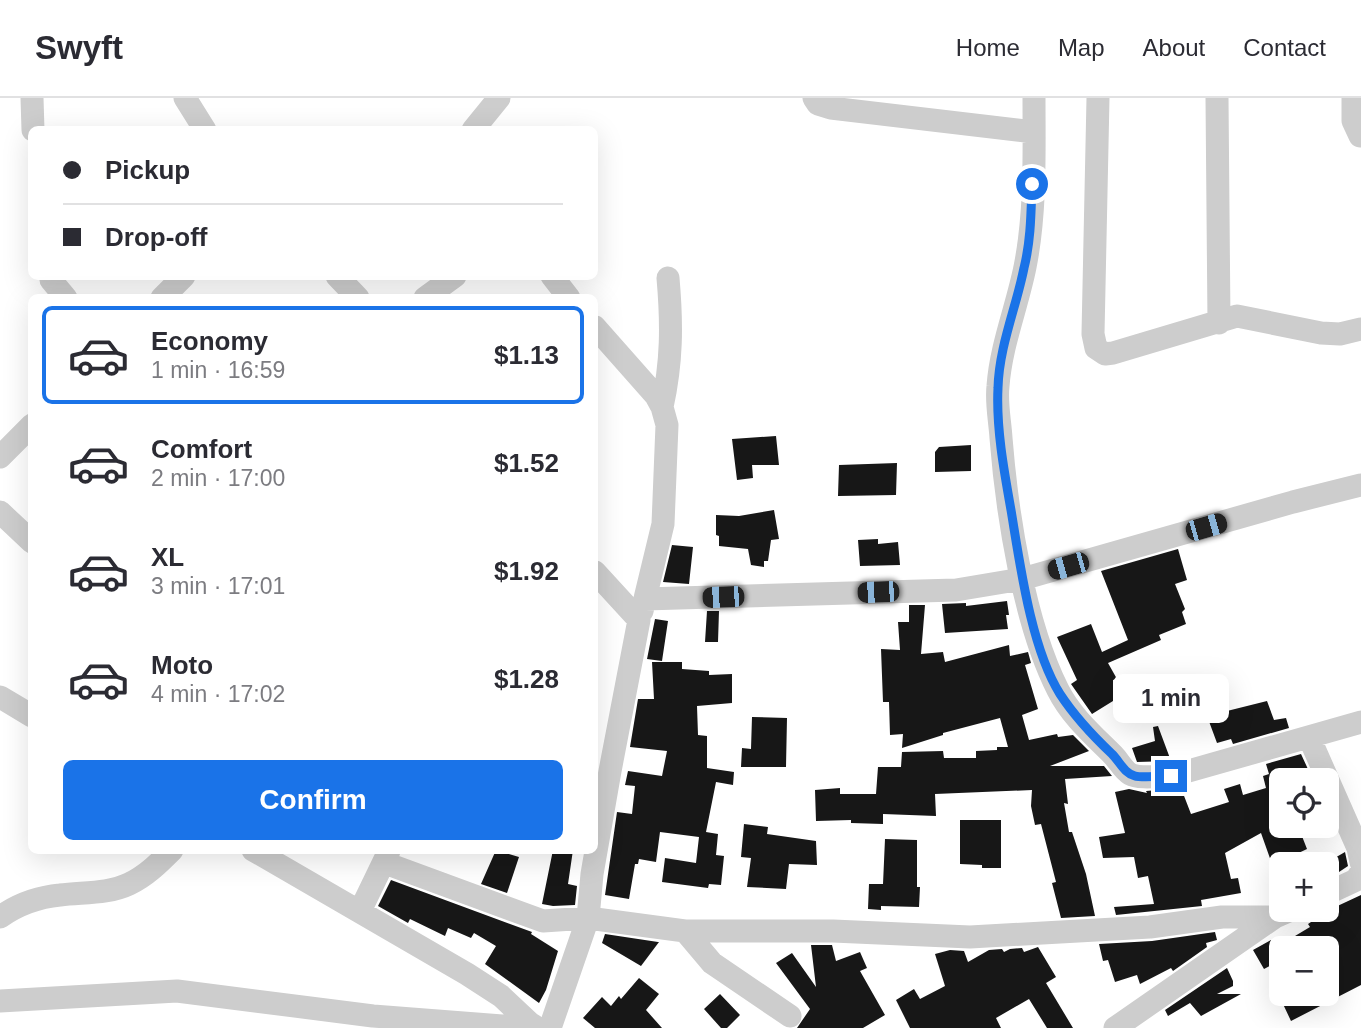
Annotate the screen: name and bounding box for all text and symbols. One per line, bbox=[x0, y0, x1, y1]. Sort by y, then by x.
text: Swyft bbox=[35, 29, 123, 66]
text: Home bbox=[956, 34, 1020, 61]
text: Map bbox=[1058, 34, 1105, 61]
text: About bbox=[1143, 34, 1205, 61]
text: Contact bbox=[1243, 34, 1326, 61]
text: Pickup bbox=[105, 155, 190, 185]
route start bbox=[1016, 168, 1048, 200]
text: Drop-off bbox=[105, 222, 208, 252]
icon: car bbox=[67, 324, 130, 387]
text: Economy bbox=[151, 326, 268, 356]
text: $1.13 bbox=[494, 340, 559, 370]
text: 1 min · 16:59 bbox=[151, 357, 285, 383]
icon: car bbox=[67, 432, 130, 495]
text: Comfort bbox=[151, 434, 252, 464]
text: $1.52 bbox=[494, 448, 559, 478]
text: 2 min · 17:00 bbox=[151, 465, 285, 491]
car bbox=[1183, 511, 1230, 543]
icon: car bbox=[67, 540, 130, 603]
text: XL bbox=[151, 542, 184, 572]
car bbox=[1045, 550, 1092, 582]
text: $1.92 bbox=[494, 556, 559, 586]
text: 3 min · 17:01 bbox=[151, 573, 285, 599]
car bbox=[857, 581, 900, 603]
car bbox=[702, 586, 745, 608]
icon: car bbox=[67, 648, 130, 711]
text: Moto bbox=[151, 650, 213, 680]
text: $1.28 bbox=[494, 664, 559, 694]
callout: 1 min bbox=[1113, 674, 1229, 724]
text: 4 min · 17:02 bbox=[151, 681, 285, 707]
text: 1 min bbox=[1141, 685, 1201, 711]
button: Confirm bbox=[63, 760, 563, 840]
route end bbox=[1155, 760, 1187, 792]
map controls bbox=[1269, 768, 1339, 1006]
button: locate bbox=[1269, 768, 1339, 838]
button: + bbox=[1269, 852, 1339, 922]
button: − bbox=[1269, 936, 1339, 1006]

